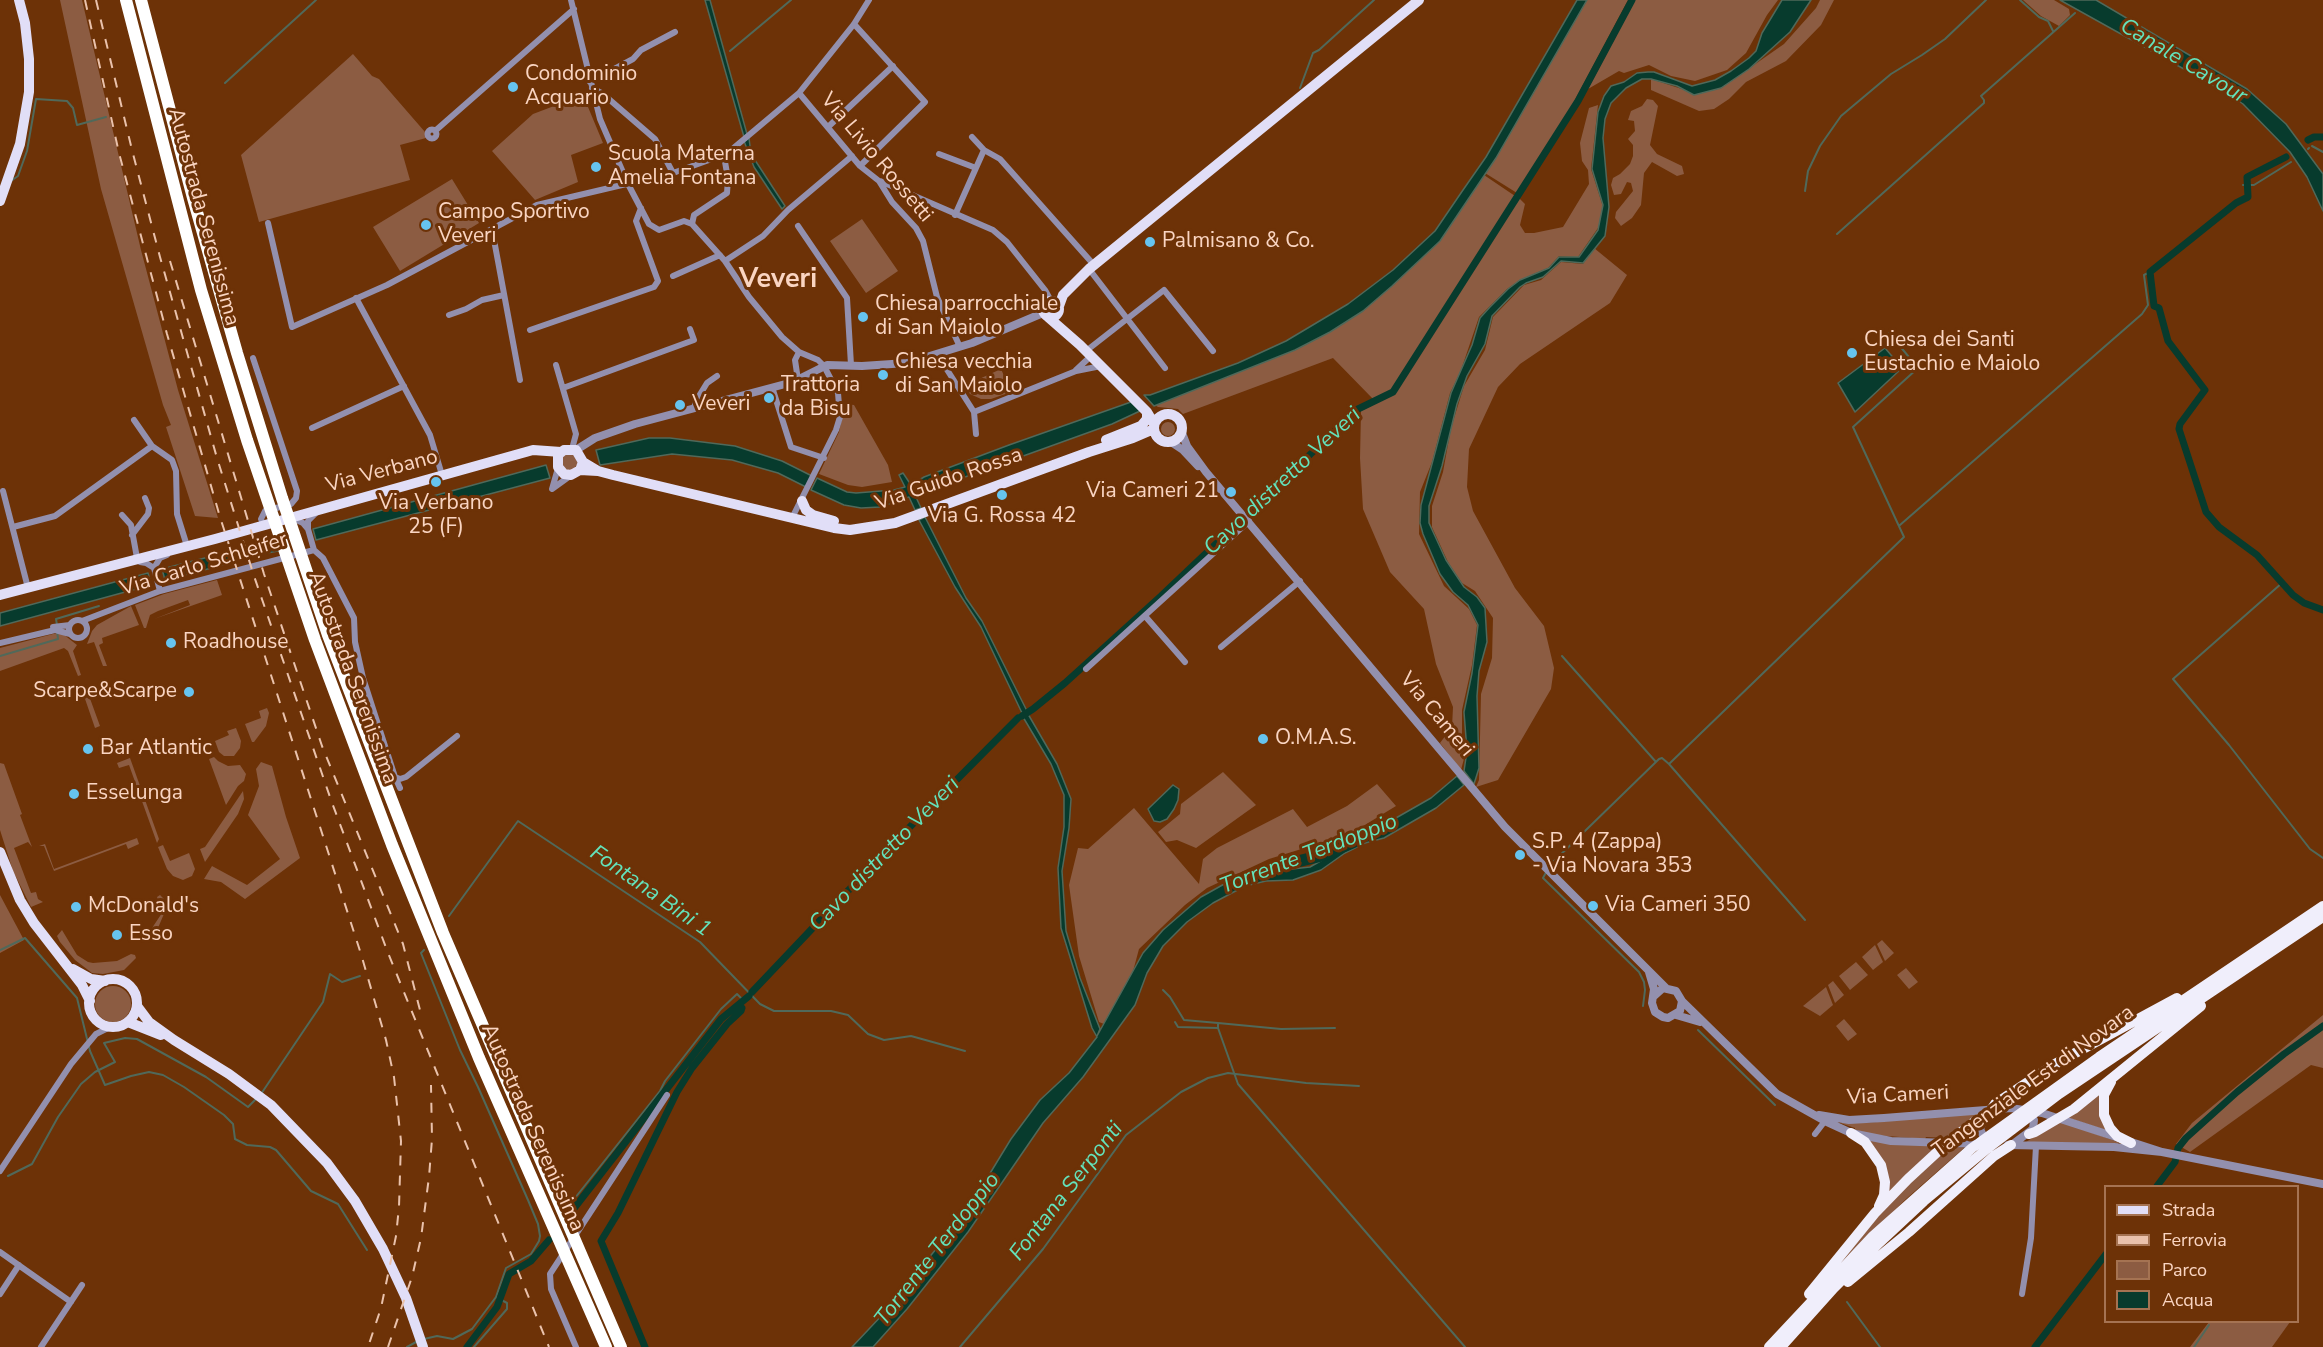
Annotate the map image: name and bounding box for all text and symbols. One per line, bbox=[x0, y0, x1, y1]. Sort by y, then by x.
water label: Canale Cavour bbox=[2115, 14, 2251, 110]
place label: Condominio Acquario bbox=[525, 62, 637, 112]
marker: Condominio Acquario bbox=[506, 80, 520, 94]
street label: Via Livio Rossetti bbox=[815, 88, 937, 228]
street label: Autostrada Serenissima bbox=[162, 105, 244, 329]
place label: Scuola Materna Amelia Fontana bbox=[608, 142, 756, 192]
marker: Scuola Materna Amelia Fontana bbox=[589, 160, 603, 174]
place label: Campo Sportivo Veveri bbox=[438, 200, 590, 250]
marker: Campo Sportivo Veveri bbox=[419, 218, 433, 232]
place label: Palmisano & Co. bbox=[1162, 229, 1315, 255]
marker: Palmisano & Co. bbox=[1143, 235, 1157, 249]
district label: Veveri bbox=[739, 264, 817, 296]
place label: Chiesa parrocchiale di San Maiolo bbox=[875, 292, 1058, 342]
marker: Chiesa parrocchiale di San Maiolo bbox=[856, 310, 870, 324]
place label: Chiesa dei Santi Eustachio e Maiolo bbox=[1864, 328, 2040, 378]
marker: Chiesa dei Santi Eustachio e Maiolo bbox=[1845, 346, 1859, 360]
place label: Chiesa vecchia di San Maiolo bbox=[895, 350, 1033, 400]
marker: Chiesa vecchia di San Maiolo bbox=[876, 368, 890, 382]
place label: Trattoria da Bisu bbox=[781, 373, 860, 423]
marker: Trattoria da Bisu bbox=[762, 391, 776, 405]
place label: Veveri bbox=[692, 392, 750, 418]
marker: Veveri bbox=[673, 398, 687, 412]
water label: Cavo distretto Veveri bbox=[1199, 403, 1367, 561]
street label: Via Guido Rossa bbox=[872, 443, 1026, 517]
street label: Via Verbano bbox=[323, 445, 441, 499]
marker: Via Verbano 25 (F) bbox=[429, 475, 443, 489]
place label: Via Cameri 21 bbox=[1086, 479, 1219, 505]
marker: Via Cameri 21 bbox=[1224, 485, 1238, 499]
marker: Via G. Rossa 42 bbox=[995, 488, 1009, 502]
place label: Via Verbano 25 (F) bbox=[379, 491, 493, 541]
place label: Via G. Rossa 42 bbox=[928, 504, 1076, 530]
street label: Via Carlo Schleifer bbox=[117, 528, 291, 602]
street label: Autostrada Serenissima bbox=[302, 568, 402, 788]
place label: Roadhouse bbox=[183, 630, 289, 656]
marker: Roadhouse bbox=[164, 636, 178, 650]
street label: Via Cameri bbox=[1393, 668, 1479, 762]
place label: Scarpe&Scarpe bbox=[33, 679, 177, 705]
marker: Scarpe&Scarpe bbox=[182, 685, 196, 699]
place label: O.M.A.S. bbox=[1275, 726, 1357, 752]
marker: O.M.A.S. bbox=[1256, 732, 1270, 746]
place label: Bar Atlantic bbox=[100, 736, 212, 762]
marker: Bar Atlantic bbox=[81, 742, 95, 756]
water label: Cavo distretto Veveri bbox=[804, 772, 966, 938]
place label: Esselunga bbox=[86, 781, 183, 807]
marker: Esselunga bbox=[67, 787, 81, 801]
water label: Torrente Terdoppio bbox=[1217, 809, 1401, 901]
place label: S.P. 4 (Zappa) - Via Novara 353 bbox=[1532, 830, 1693, 880]
water label: Fontana Bini 1 bbox=[584, 840, 716, 944]
marker: S.P. 4 (Zappa) - Via Novara 353 bbox=[1513, 848, 1527, 862]
place label: Via Cameri 350 bbox=[1605, 893, 1751, 919]
place label: McDonald's bbox=[88, 894, 199, 920]
marker: Via Cameri 350 bbox=[1586, 899, 1600, 913]
marker: McDonald's bbox=[69, 900, 83, 914]
place label: Esso bbox=[129, 922, 173, 948]
marker: Esso bbox=[110, 928, 124, 942]
street label: Tangenziale Est di Novara bbox=[1928, 1001, 2140, 1163]
street label: Autostrada Serenissima bbox=[475, 1020, 589, 1236]
street label: Via Cameri bbox=[1846, 1081, 1950, 1111]
water label: Fontana Serponti bbox=[1005, 1117, 1129, 1267]
water label: Torrente Terdoppio bbox=[870, 1168, 1006, 1332]
legend bbox=[2104, 1185, 2299, 1323]
text: Strada bbox=[2162, 1198, 2215, 1222]
text: Ferrovia bbox=[2162, 1228, 2227, 1252]
text: Parco bbox=[2162, 1258, 2207, 1282]
text: Acqua bbox=[2162, 1288, 2213, 1312]

